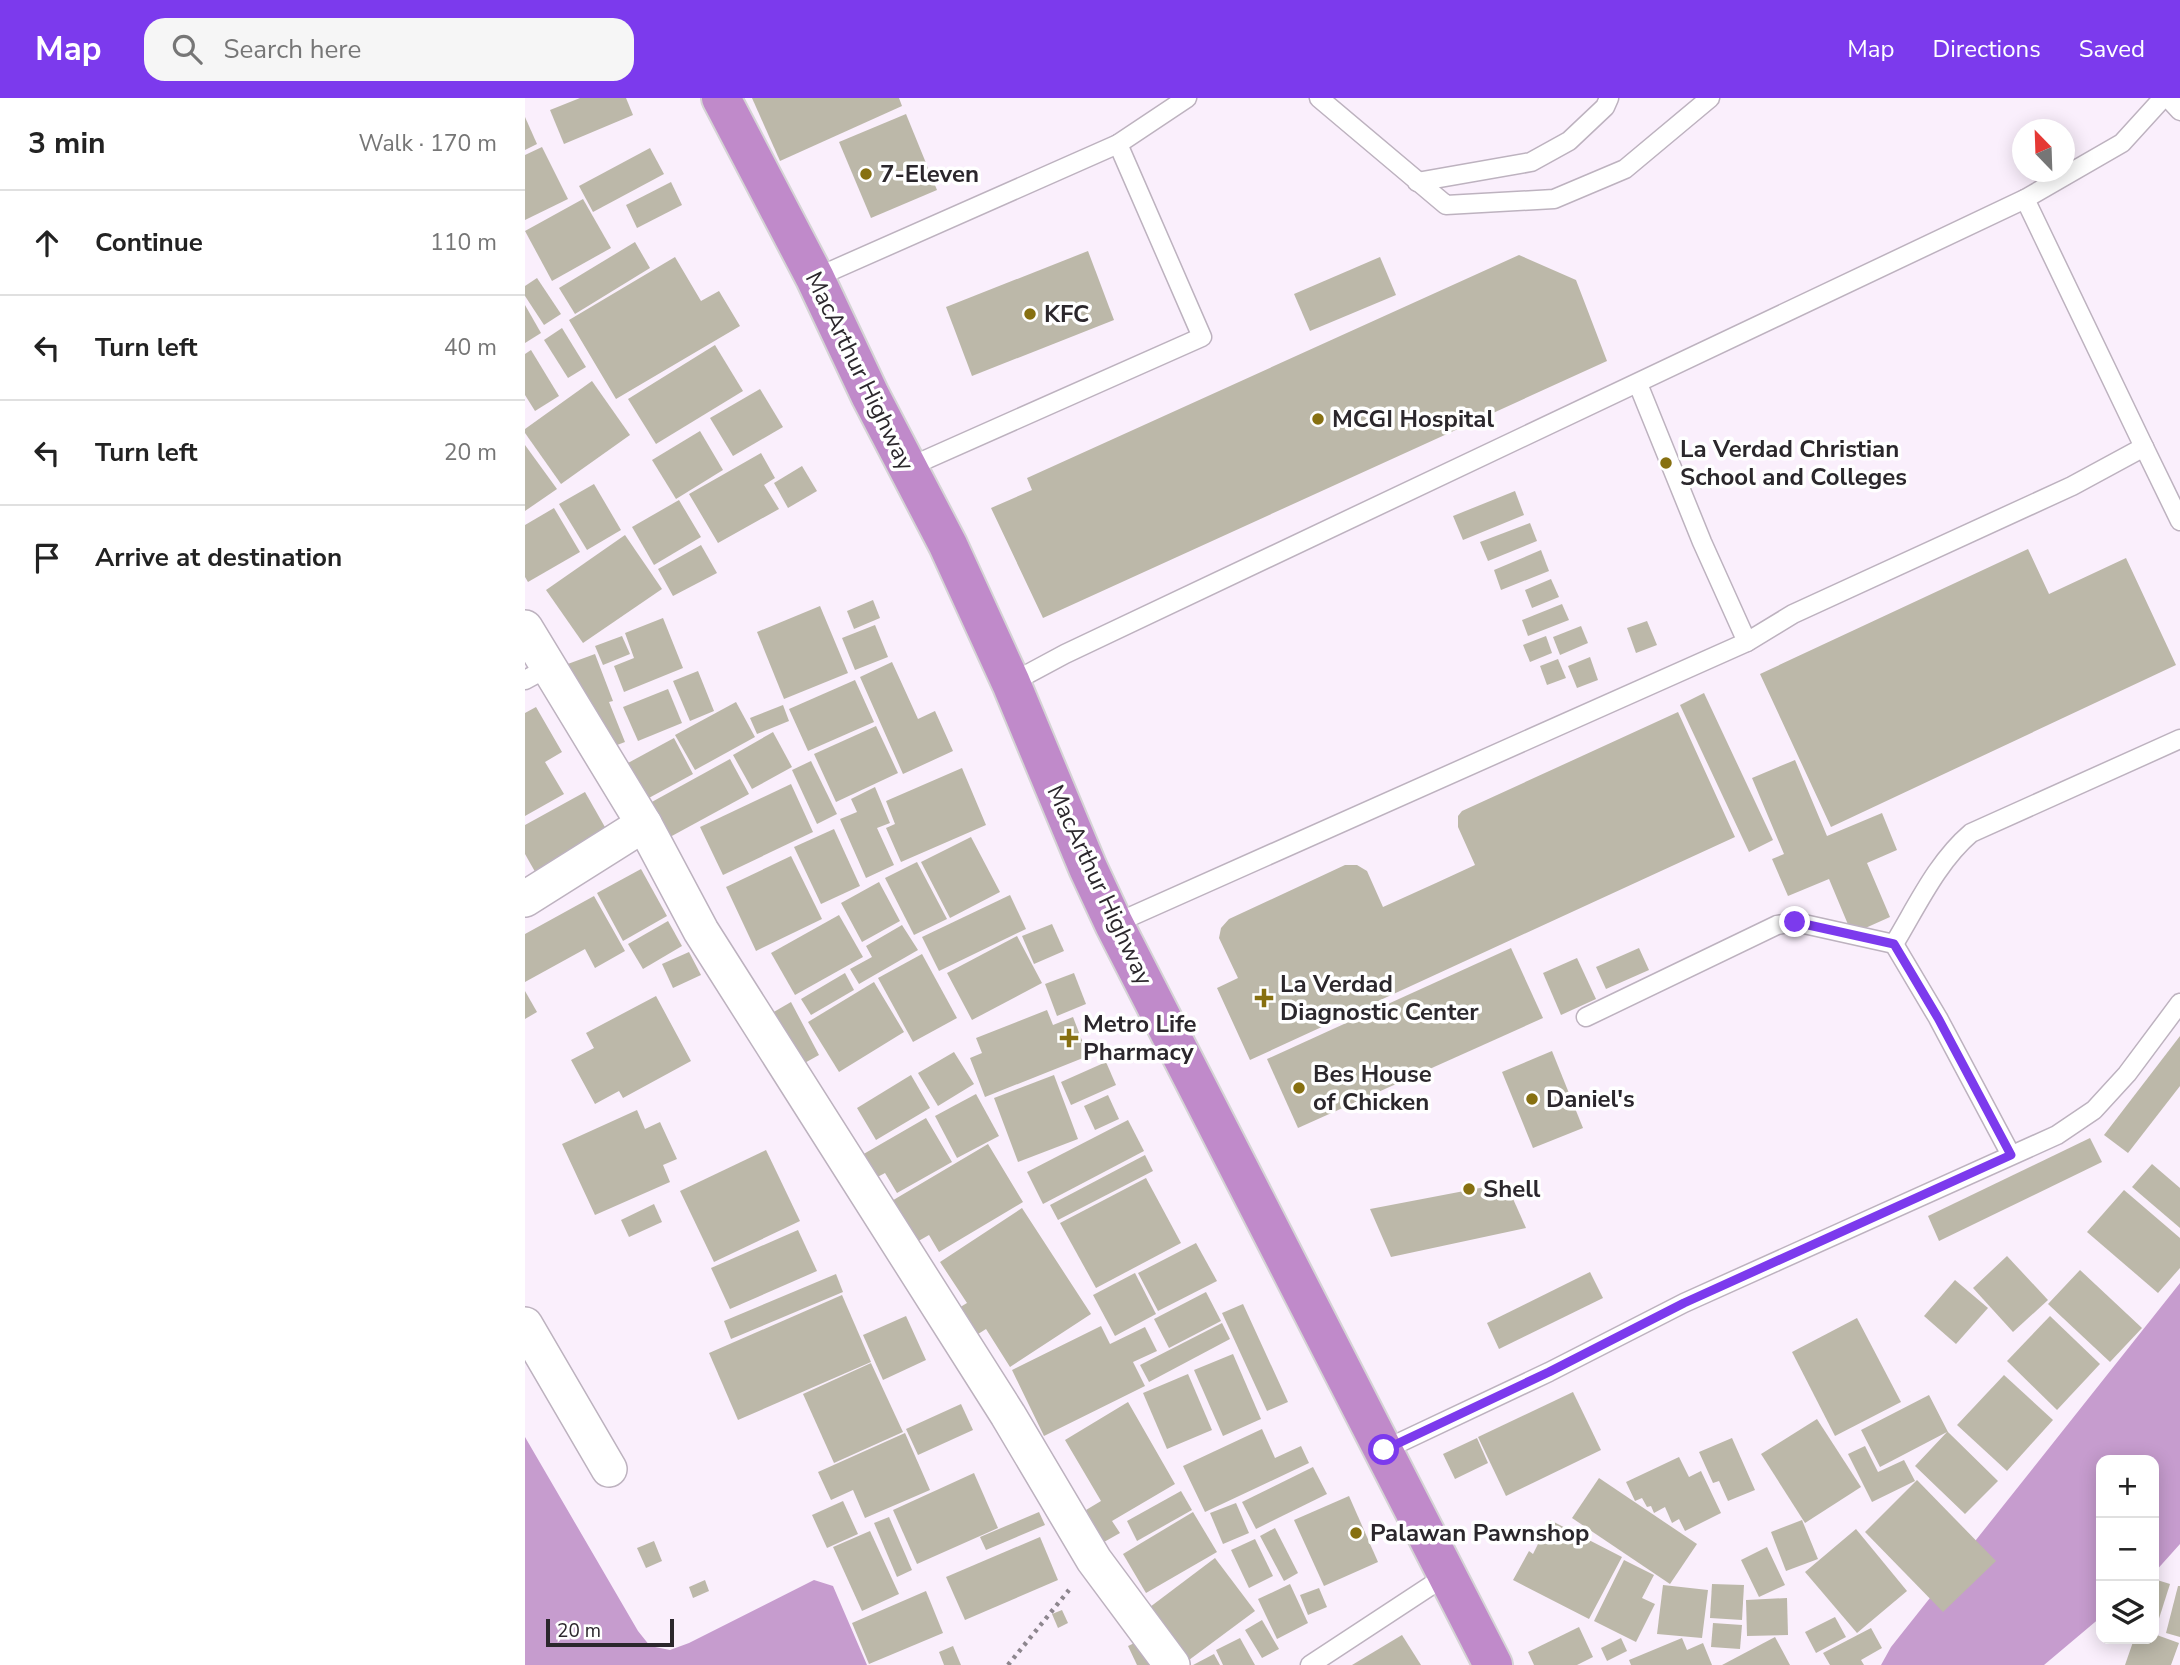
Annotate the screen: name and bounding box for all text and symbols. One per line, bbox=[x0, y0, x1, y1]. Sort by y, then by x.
search box bbox=[144, 18, 634, 81]
text: Map bbox=[35, 27, 102, 72]
icon: search bbox=[168, 30, 206, 68]
text: Search here bbox=[224, 32, 361, 67]
text: Map bbox=[1847, 33, 1894, 65]
text: Directions bbox=[1932, 33, 2041, 65]
text: Saved bbox=[2079, 33, 2145, 65]
north arrow bbox=[2012, 119, 2075, 182]
text: 3 min bbox=[28, 123, 106, 164]
text: Walk · 170 m bbox=[358, 128, 497, 159]
place label: 7-Eleven bbox=[880, 158, 979, 190]
marker: 7-Eleven bbox=[858, 166, 874, 182]
icon: ahead bbox=[28, 224, 66, 262]
text: Continue bbox=[95, 225, 203, 260]
text: 110 m bbox=[430, 227, 497, 258]
street label: MacArthur Highway bbox=[798, 266, 922, 476]
place label: KFC bbox=[1044, 298, 1089, 330]
marker: KFC bbox=[1022, 306, 1038, 322]
icon: left bbox=[28, 329, 66, 367]
text: Turn left bbox=[95, 330, 198, 365]
text: 40 m bbox=[444, 332, 497, 363]
place label: MCGI Hospital bbox=[1332, 403, 1494, 435]
marker: MCGI Hospital bbox=[1310, 411, 1326, 427]
place label: La Verdad Christian School and Colleges bbox=[1680, 433, 1907, 493]
icon: left bbox=[28, 434, 66, 472]
text: Turn left bbox=[95, 435, 198, 470]
text: 20 m bbox=[444, 437, 497, 468]
marker: La Verdad Christian School and Colleges bbox=[1658, 455, 1674, 471]
icon: arrive bbox=[28, 539, 66, 577]
text: Arrive at destination bbox=[95, 540, 342, 575]
street label: MacArthur Highway bbox=[1040, 780, 1161, 991]
route end bbox=[1779, 906, 1810, 937]
place label: La Verdad Diagnostic Center bbox=[1280, 968, 1479, 1028]
marker: La Verdad Diagnostic Center bbox=[1254, 988, 1274, 1008]
place label: Metro Life Pharmacy bbox=[1083, 1008, 1197, 1068]
marker: Metro Life Pharmacy bbox=[1061, 1030, 1077, 1046]
place label: Bes House of Chicken bbox=[1313, 1058, 1432, 1118]
marker: Bes House of Chicken bbox=[1291, 1080, 1307, 1096]
place label: Daniel's bbox=[1546, 1083, 1635, 1115]
marker: Daniel's bbox=[1524, 1091, 1540, 1107]
place label: Shell bbox=[1483, 1173, 1541, 1205]
marker: Shell bbox=[1461, 1181, 1477, 1197]
route start bbox=[1368, 1434, 1399, 1465]
map controls bbox=[2096, 1455, 2159, 1644]
button: + bbox=[2096, 1455, 2159, 1518]
place label: Palawan Pawnshop bbox=[1370, 1517, 1589, 1549]
button: − bbox=[2096, 1518, 2159, 1581]
marker: Palawan Pawnshop bbox=[1348, 1525, 1364, 1541]
button: layers bbox=[2096, 1581, 2159, 1644]
scale bar bbox=[546, 1616, 674, 1648]
text: 20 m bbox=[557, 1618, 601, 1644]

